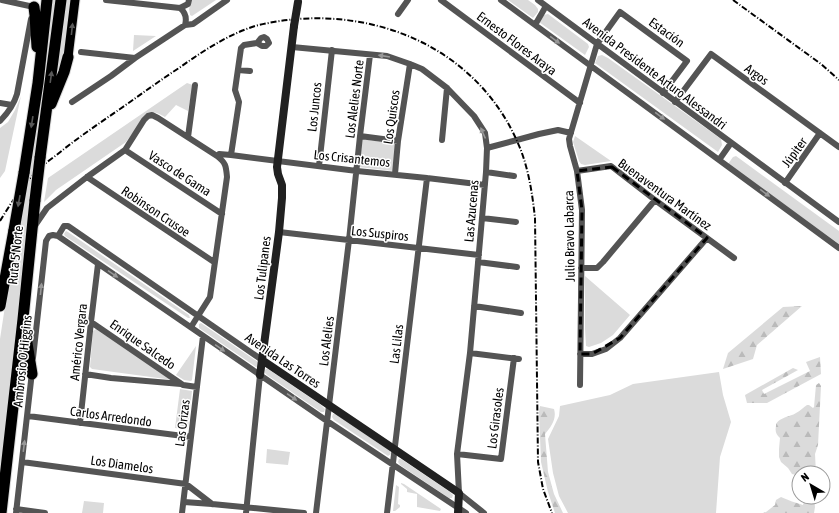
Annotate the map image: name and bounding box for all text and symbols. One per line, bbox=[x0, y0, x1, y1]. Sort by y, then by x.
street label: Ernesto Flores Araya bbox=[474, 9, 559, 78]
street label: Avenida Presidente Arturo Alessandri bbox=[580, 14, 730, 132]
street label: Estación bbox=[646, 15, 687, 50]
one-way arrow bbox=[68, 23, 75, 35]
one-way arrow bbox=[549, 35, 560, 44]
one-way arrow bbox=[378, 53, 390, 59]
street label: Los Alelies Norte bbox=[342, 59, 367, 139]
street label: Argos bbox=[742, 61, 772, 88]
one-way arrow bbox=[47, 71, 54, 83]
street label: Los Juncos bbox=[304, 81, 325, 133]
street label: Los Quiscos bbox=[380, 89, 403, 145]
one-way arrow bbox=[654, 112, 665, 121]
one-way arrow bbox=[29, 115, 35, 128]
one-way arrow bbox=[480, 127, 487, 139]
street label: Júpiter bbox=[779, 134, 810, 170]
street label: Los Crisantemos bbox=[313, 147, 391, 170]
street label: Vasco de Gama bbox=[146, 148, 214, 199]
street label: Buenaventura Martínez bbox=[615, 156, 715, 233]
street label: Las Azucenas bbox=[461, 179, 482, 243]
street label: Robinson Crusoe bbox=[119, 183, 193, 240]
one-way arrow bbox=[759, 189, 770, 197]
street label: Julio Bravo Labarca bbox=[561, 190, 578, 282]
one-way arrow bbox=[15, 195, 21, 207]
street label: Los Suspiros bbox=[351, 223, 410, 244]
street label: Ruta 5 Norte bbox=[5, 225, 26, 285]
street label: Los Tulipanes bbox=[251, 235, 274, 301]
one-way arrow bbox=[108, 270, 118, 278]
one-way arrow bbox=[38, 283, 44, 295]
street label: Américo Vergara bbox=[67, 303, 90, 381]
street label: Ambrosio O'Higgins bbox=[10, 314, 35, 408]
street label: Los Alelies bbox=[316, 315, 337, 367]
street label: Enrique Salcedo bbox=[107, 316, 178, 373]
street label: Las Lilas bbox=[387, 323, 406, 365]
street label: Avenida Las Torres bbox=[242, 330, 323, 391]
one-way arrow bbox=[215, 344, 225, 352]
street label: Los Girasoles bbox=[484, 386, 507, 450]
one-way arrow bbox=[287, 393, 298, 401]
street label: Las Orizas bbox=[172, 398, 193, 447]
street label: Carlos Arredondo bbox=[69, 403, 153, 430]
one-way arrow bbox=[21, 440, 27, 453]
street label: Los Diamelos bbox=[90, 453, 155, 476]
north arrow bbox=[791, 465, 831, 505]
text: N bbox=[799, 470, 811, 484]

